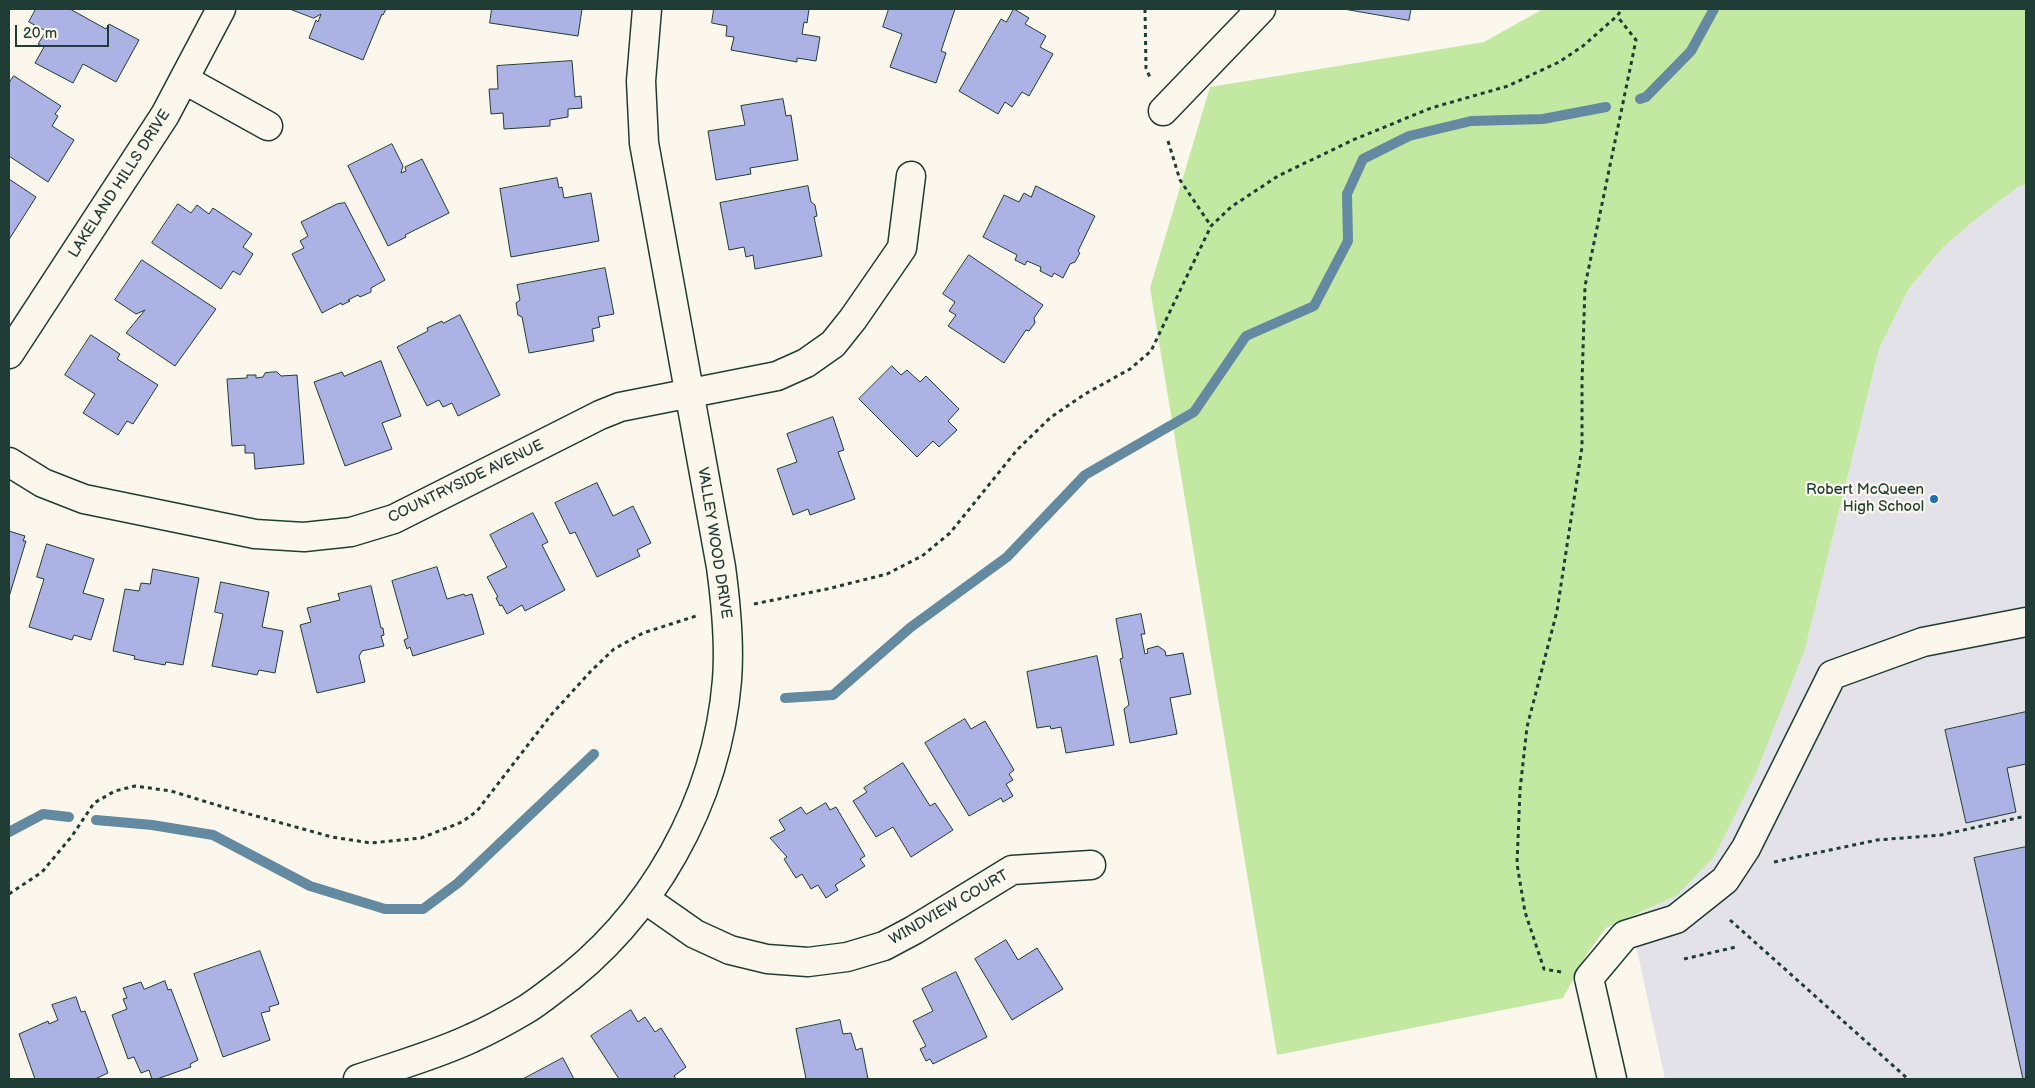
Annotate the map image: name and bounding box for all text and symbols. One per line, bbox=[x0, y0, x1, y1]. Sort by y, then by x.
scale bar bbox=[18, 15, 111, 47]
text: 20 m bbox=[23, 24, 57, 43]
street label: LAKELAND HILLS DRIVE bbox=[65, 107, 175, 261]
street label: COUNTRYSIDE AVENUE bbox=[385, 437, 547, 527]
street label: VALLEY WOOD DRIVE bbox=[693, 466, 735, 620]
place label: Robert McQueen High School bbox=[1806, 481, 1924, 516]
marker: Robert McQueen High School bbox=[1928, 493, 1940, 505]
street label: WINDVIEW COURT bbox=[886, 867, 1012, 949]

